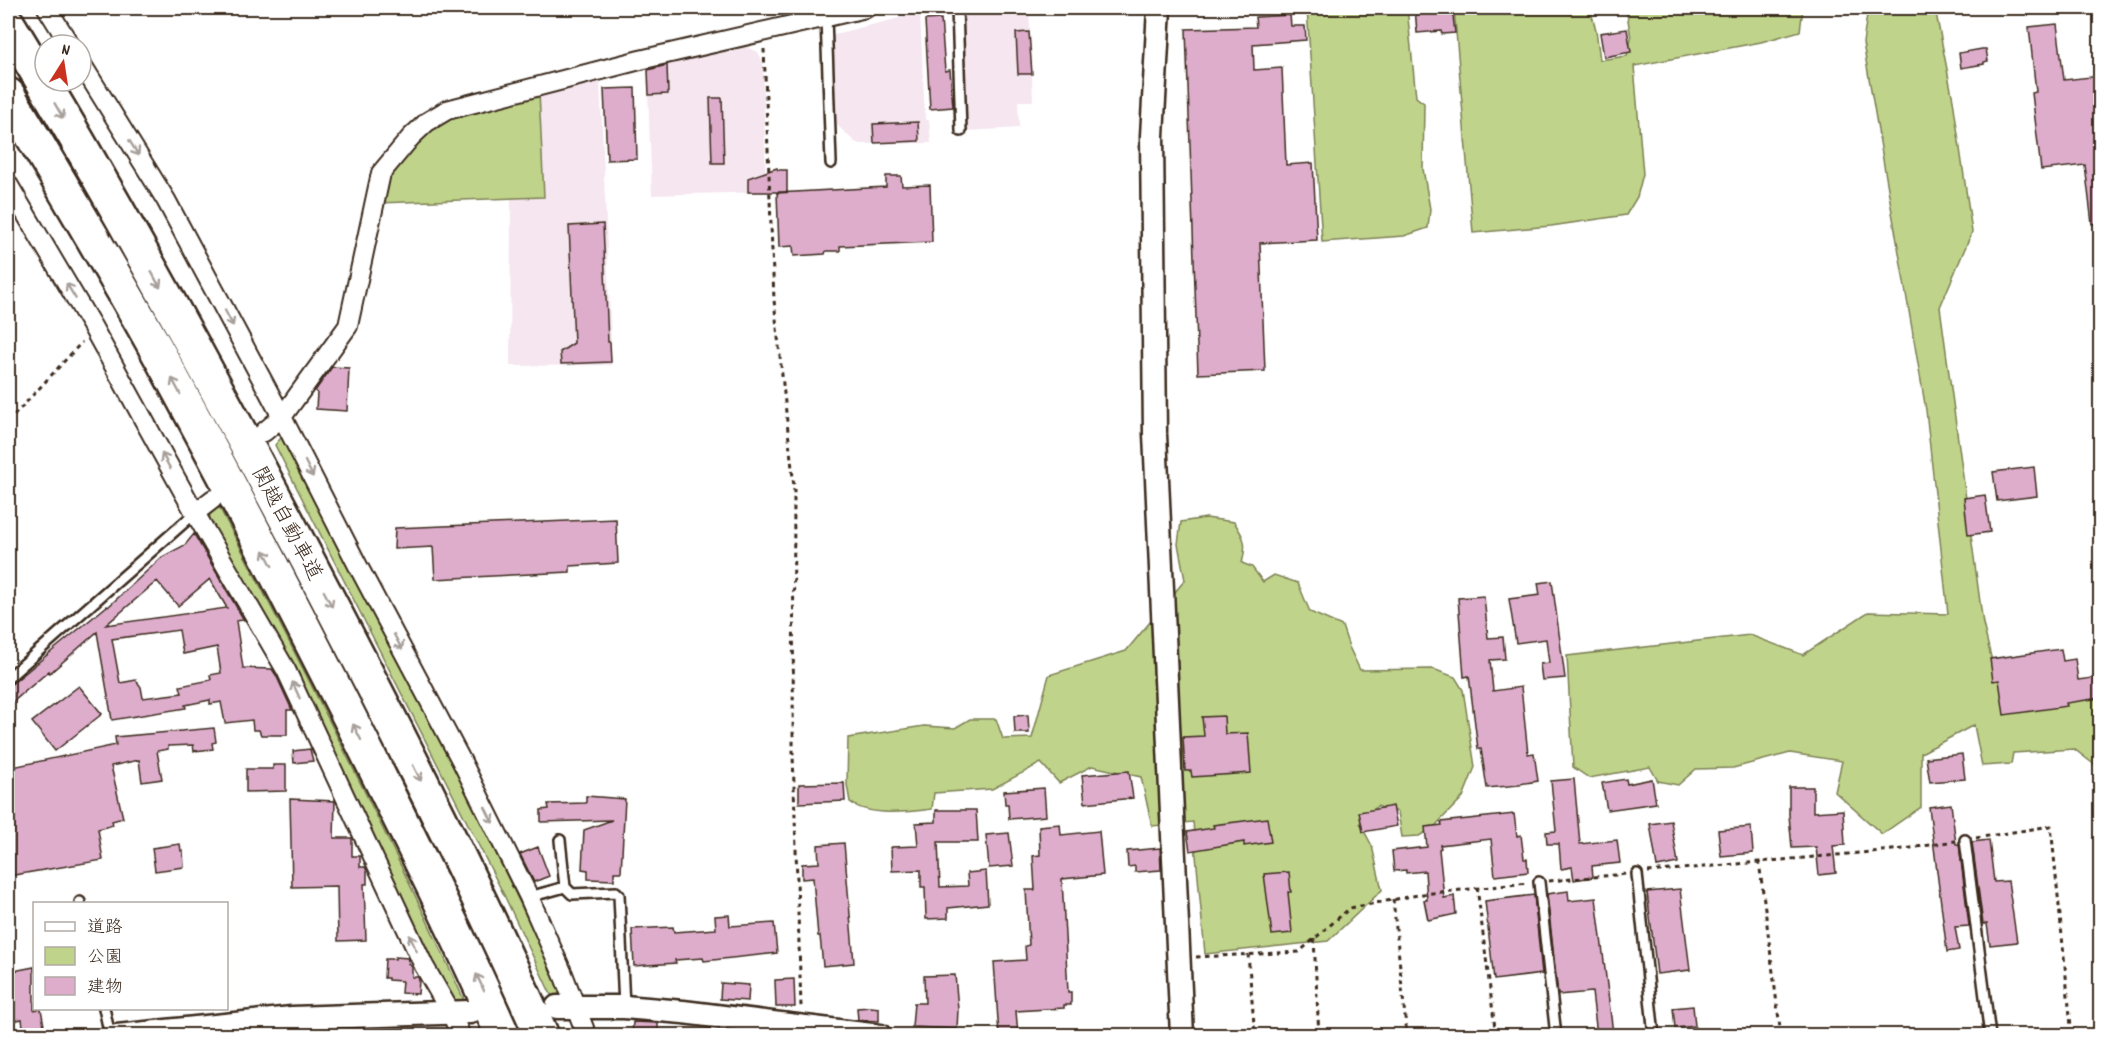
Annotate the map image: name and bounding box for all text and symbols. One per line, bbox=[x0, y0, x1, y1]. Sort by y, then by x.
north arrow bbox=[33, 33, 93, 93]
text: N bbox=[59, 39, 72, 63]
one-way arrow bbox=[53, 102, 65, 119]
one-way arrow bbox=[128, 139, 140, 156]
one-way arrow bbox=[151, 271, 163, 288]
one-way arrow bbox=[65, 283, 77, 300]
one-way arrow bbox=[224, 309, 235, 327]
one-way arrow bbox=[170, 378, 182, 395]
one-way arrow bbox=[160, 453, 171, 471]
one-way arrow bbox=[304, 460, 315, 478]
street label: 関越自動車道 bbox=[243, 462, 328, 587]
one-way arrow bbox=[262, 550, 274, 567]
one-way arrow bbox=[323, 590, 334, 608]
one-way arrow bbox=[393, 633, 405, 651]
one-way arrow bbox=[289, 682, 301, 700]
one-way arrow bbox=[350, 723, 362, 741]
one-way arrow bbox=[411, 764, 423, 781]
one-way arrow bbox=[483, 806, 495, 824]
legend bbox=[33, 902, 228, 1010]
text: 道路 bbox=[87, 916, 123, 941]
one-way arrow bbox=[407, 935, 419, 953]
text: 公園 bbox=[87, 946, 123, 971]
one-way arrow bbox=[473, 974, 485, 992]
text: 建物 bbox=[87, 976, 123, 1001]

